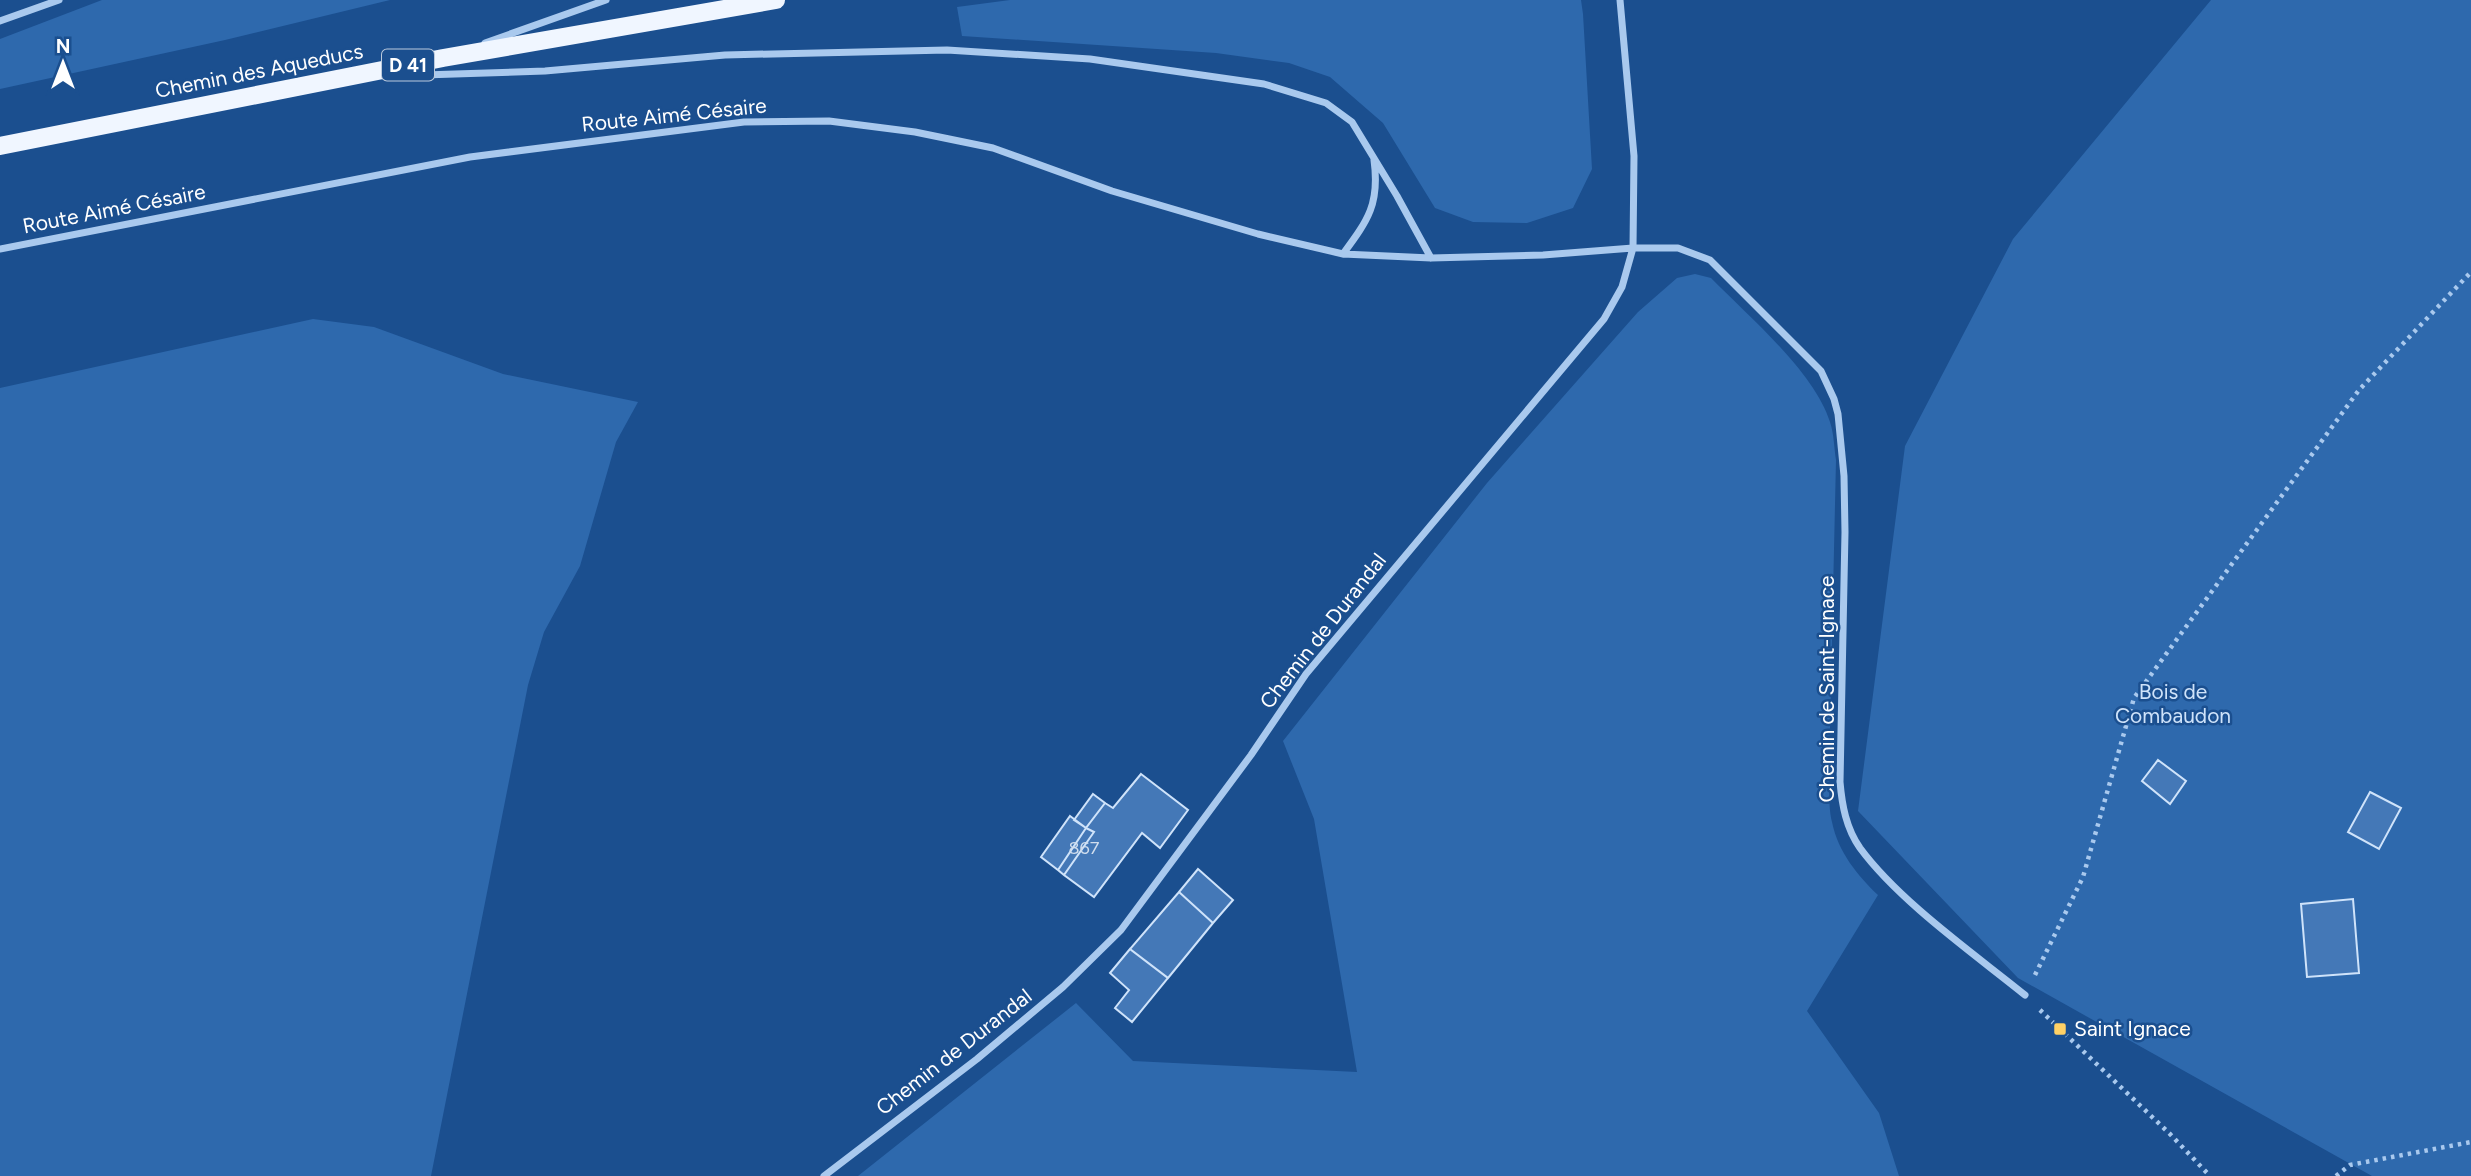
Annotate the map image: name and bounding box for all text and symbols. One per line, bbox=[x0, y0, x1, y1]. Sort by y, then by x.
north arrow bbox=[28, 28, 98, 98]
text: N bbox=[56, 35, 70, 58]
street label: Chemin des Aqueducs bbox=[153, 38, 365, 103]
road number: D 41 bbox=[382, 50, 434, 80]
street label: Route Aimé Césaire bbox=[580, 92, 768, 137]
street label: Route Aimé Césaire bbox=[20, 179, 207, 239]
street label: Chemin de Durandal bbox=[1254, 548, 1391, 713]
street label: Chemin de Saint-Ignace bbox=[1814, 575, 1839, 803]
park label: Bois de Combaudon bbox=[2115, 679, 2231, 728]
house number: 867 bbox=[1069, 837, 1100, 859]
street label: Chemin de Durandal bbox=[871, 983, 1036, 1120]
place label: Saint Ignace bbox=[2074, 1016, 2191, 1041]
marker: Saint Ignace bbox=[2052, 1021, 2068, 1037]

